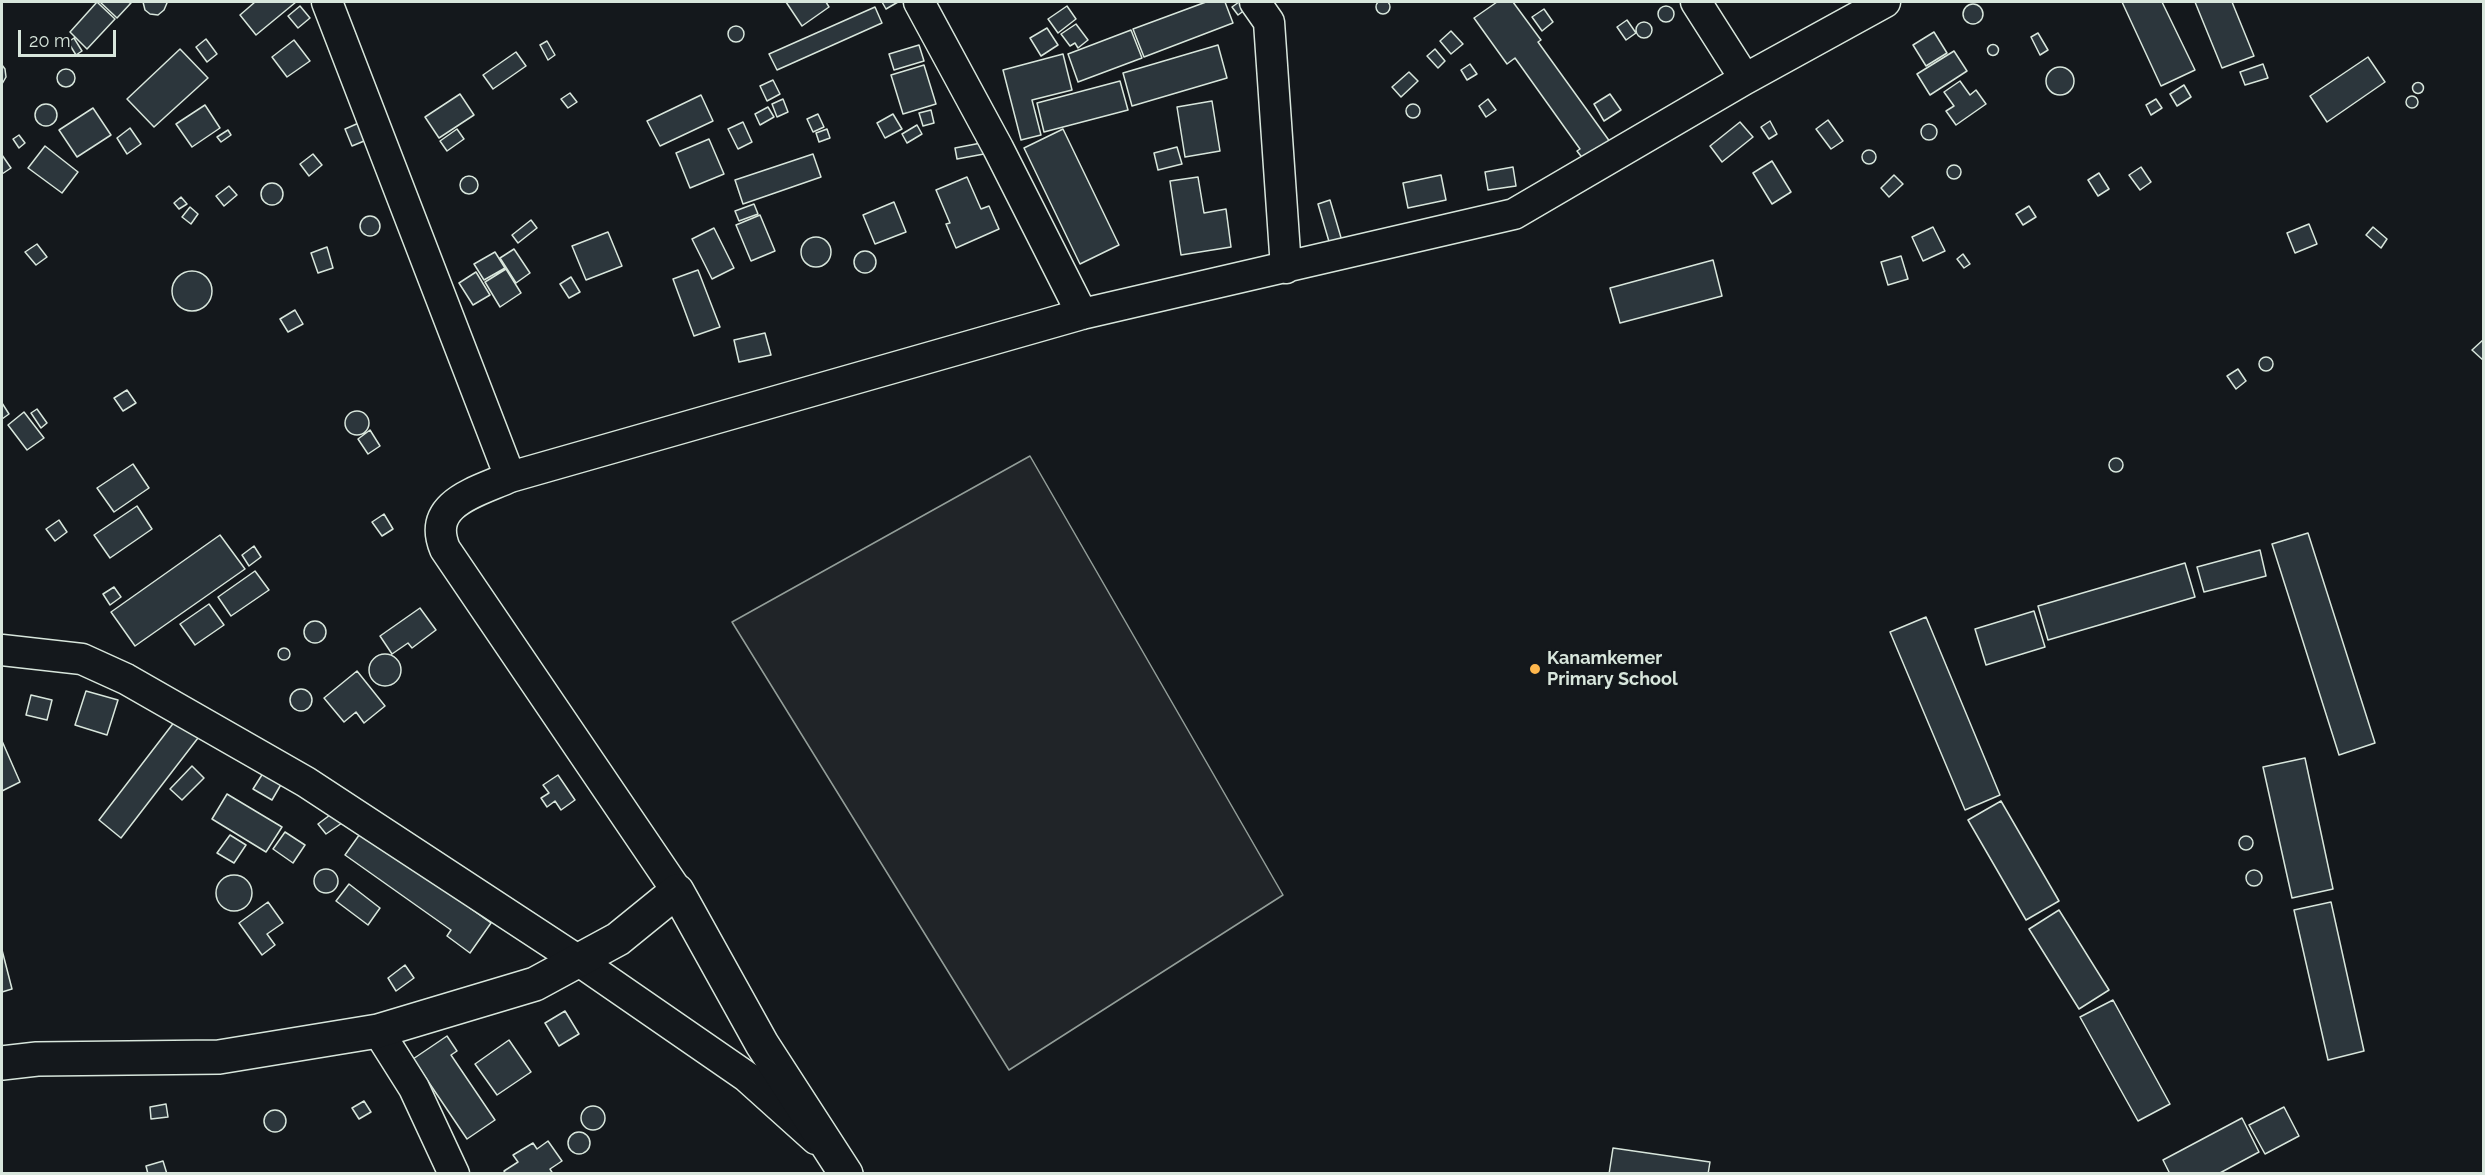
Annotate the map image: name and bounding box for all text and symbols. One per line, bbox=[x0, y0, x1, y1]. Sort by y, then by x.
scale bar bbox=[21, 18, 118, 56]
text: 20 m bbox=[29, 30, 71, 51]
place label: Kanamkemer Primary School bbox=[1547, 648, 1678, 690]
marker: Kanamkemer Primary School bbox=[1528, 662, 1542, 676]

